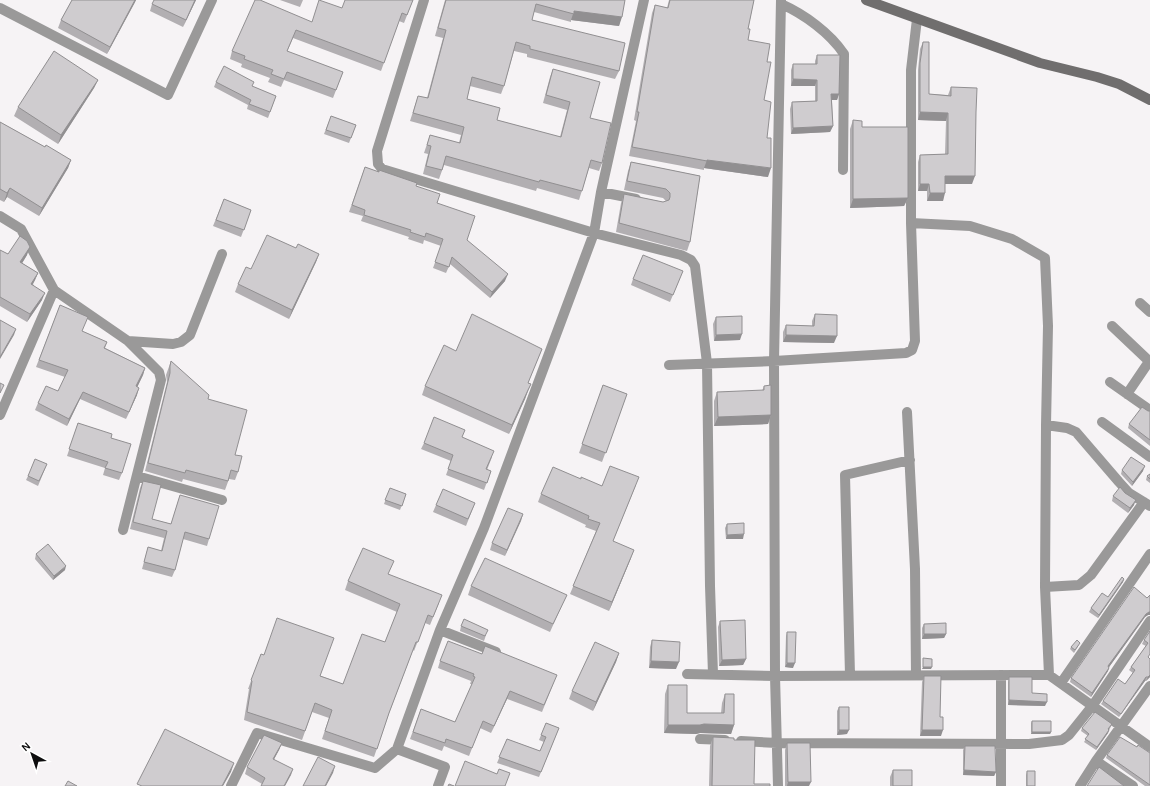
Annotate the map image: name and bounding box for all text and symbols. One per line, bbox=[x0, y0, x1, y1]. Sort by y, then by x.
north arrow bbox=[12, 734, 52, 774]
text: N bbox=[19, 739, 33, 754]

